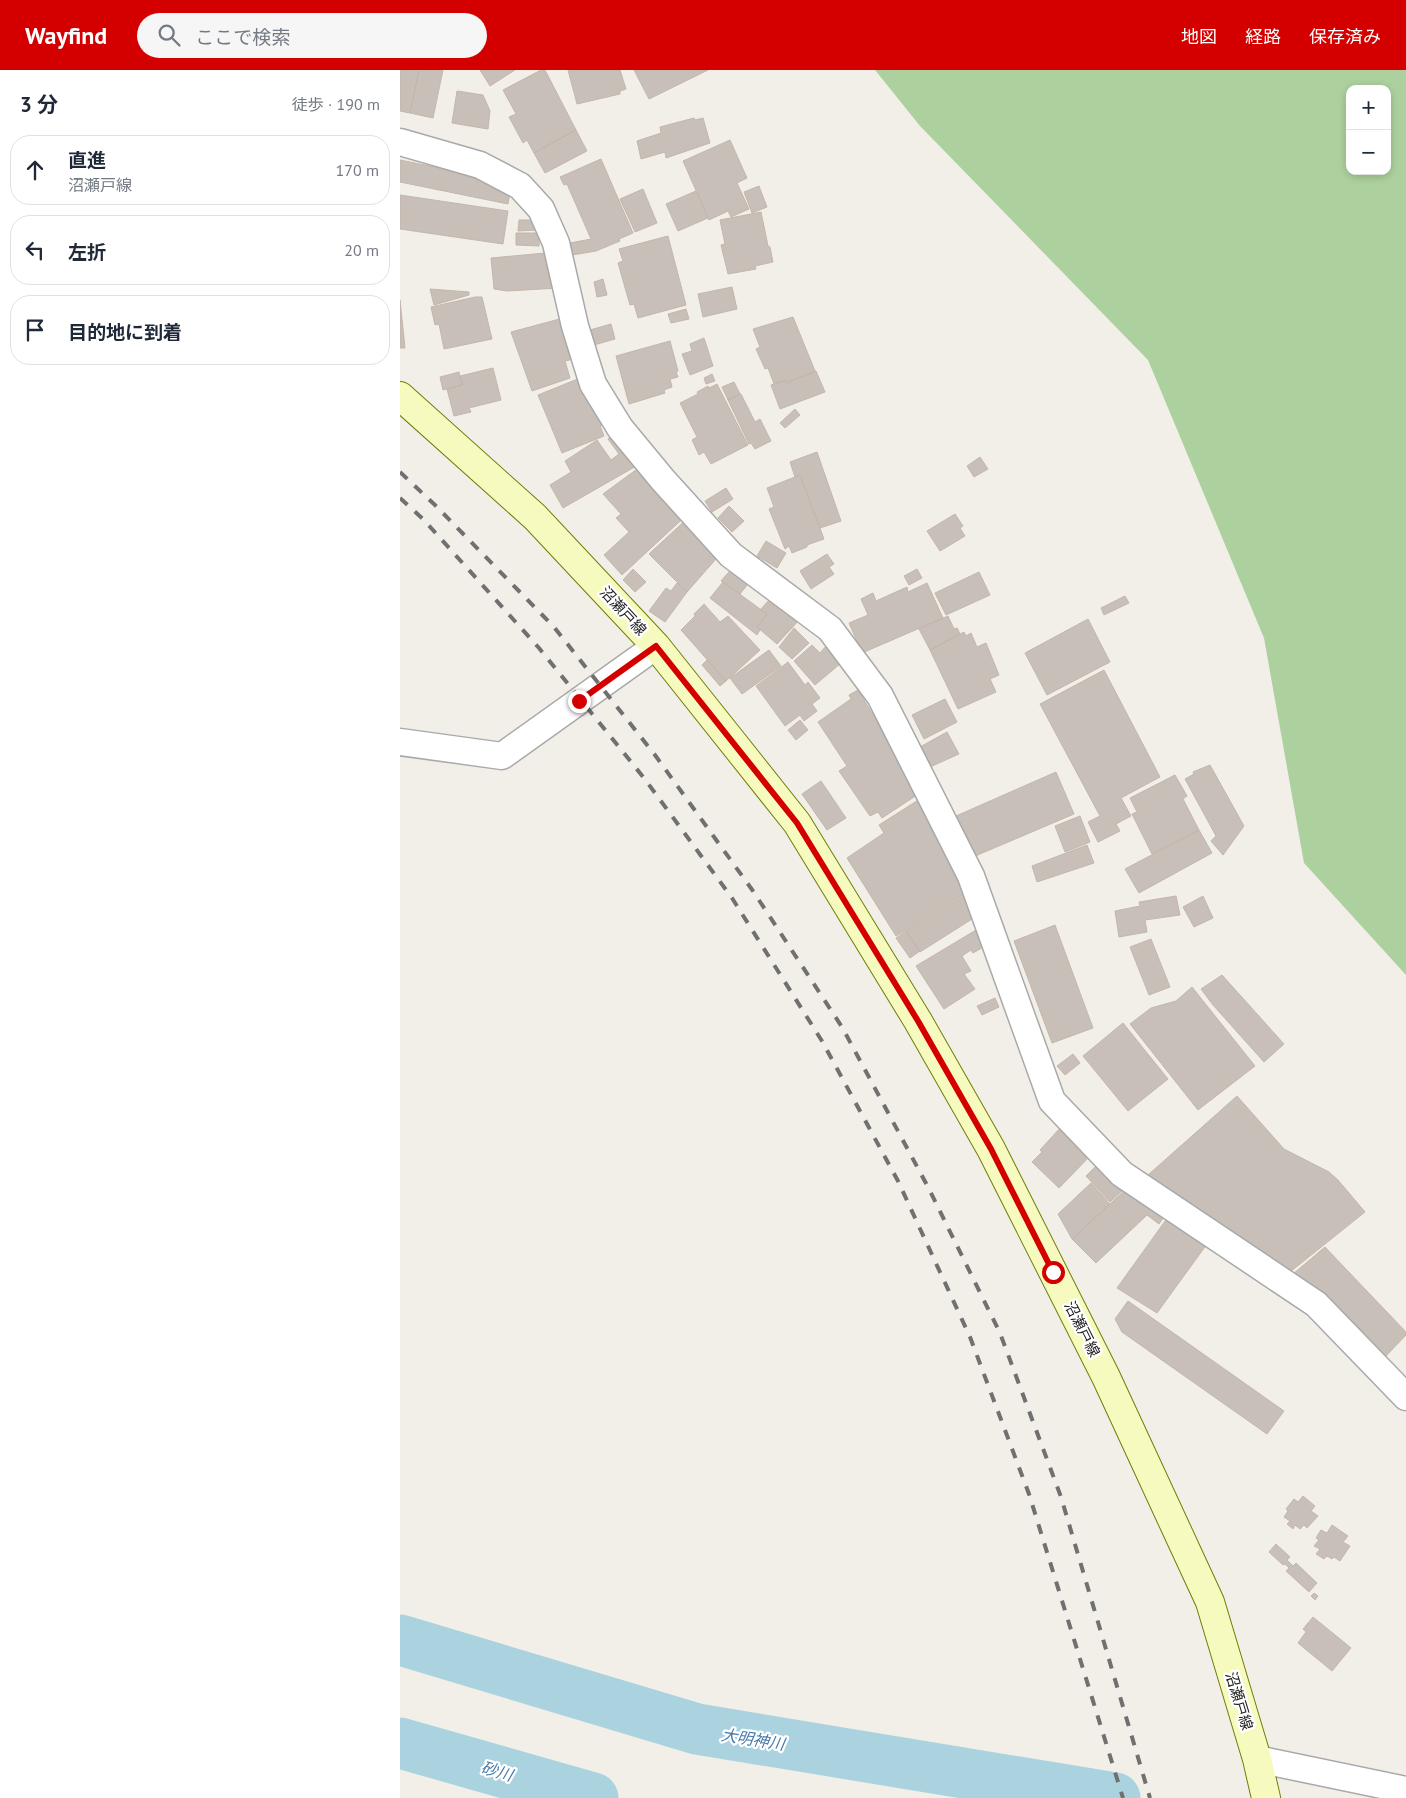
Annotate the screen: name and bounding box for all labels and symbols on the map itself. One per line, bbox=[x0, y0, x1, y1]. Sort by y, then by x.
street label: 沼瀬戸線 bbox=[596, 582, 651, 639]
route end bbox=[568, 690, 591, 713]
route start bbox=[1042, 1261, 1065, 1284]
street label: 沼瀬戸線 bbox=[1060, 1298, 1105, 1360]
street label: 沼瀬戸線 bbox=[1222, 1669, 1257, 1732]
water label: 大明神川 bbox=[720, 1724, 788, 1754]
water label: 砂川 bbox=[479, 1757, 517, 1786]

